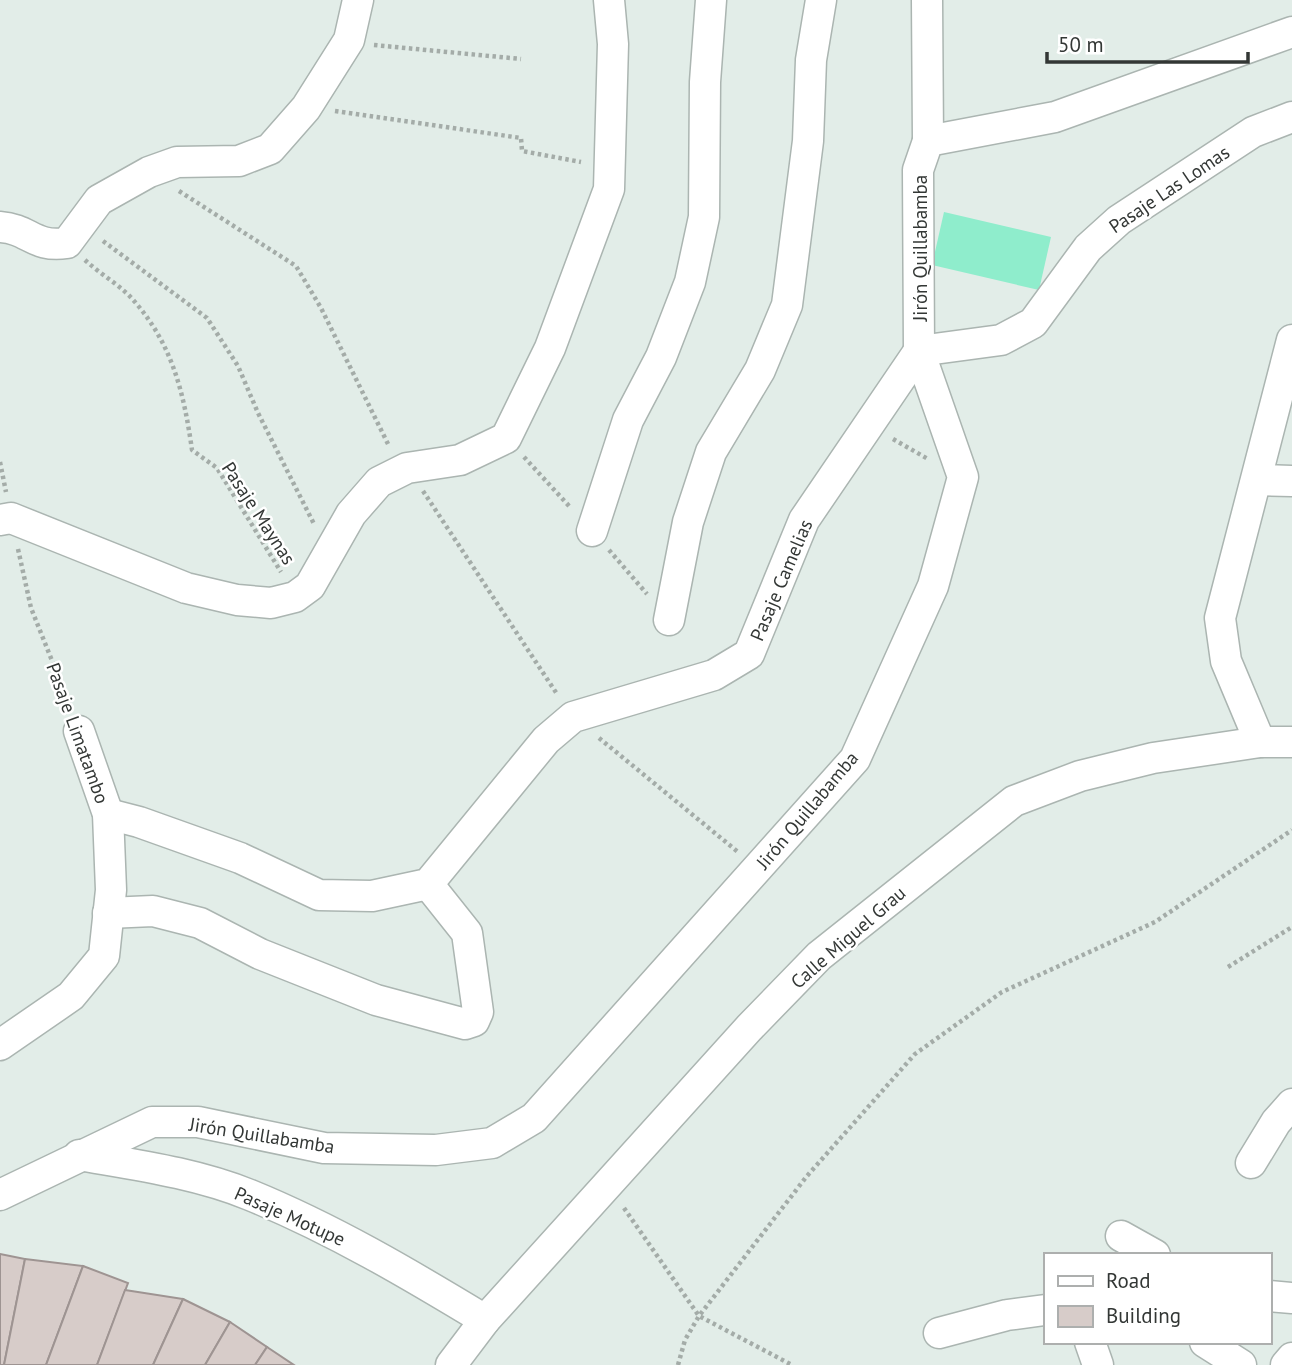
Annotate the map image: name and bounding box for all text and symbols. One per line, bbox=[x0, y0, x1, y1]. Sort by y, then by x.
scale bar bbox=[1047, 21, 1248, 65]
text: 50 m bbox=[1058, 31, 1104, 58]
street label: Pasaje Las Lomas bbox=[1104, 140, 1234, 238]
street label: Jirón Quillabamba bbox=[908, 175, 932, 322]
street label: Pasaje Maynas bbox=[217, 457, 301, 569]
street label: Pasaje Camelias bbox=[745, 516, 817, 644]
street label: Pasaje Limatambo bbox=[41, 659, 115, 807]
street label: Jirón Quillabamba bbox=[750, 746, 863, 875]
street label: Calle Miguel Grau bbox=[786, 881, 910, 993]
street label: Jirón Quillabamba bbox=[187, 1112, 336, 1158]
street label: Pasaje Motupe bbox=[231, 1181, 349, 1251]
legend bbox=[1044, 1253, 1271, 1344]
text: Road bbox=[1106, 1267, 1150, 1294]
text: Building bbox=[1106, 1302, 1181, 1329]

